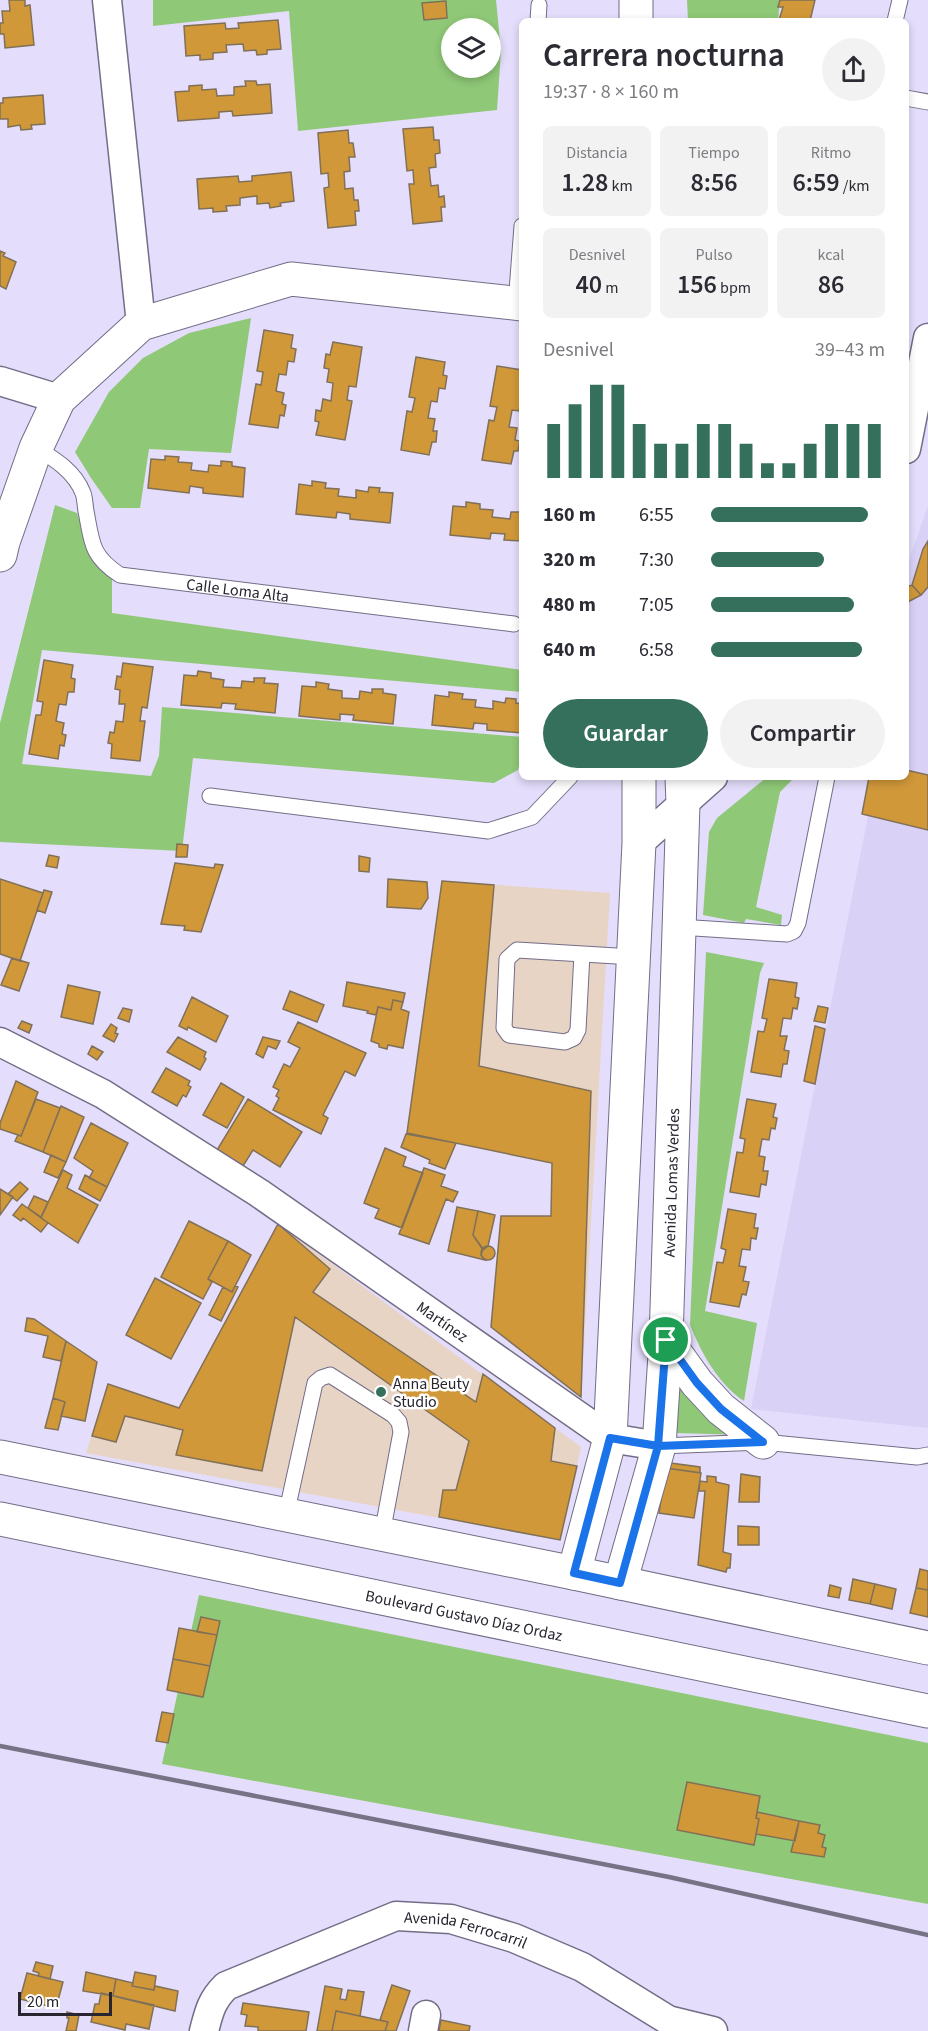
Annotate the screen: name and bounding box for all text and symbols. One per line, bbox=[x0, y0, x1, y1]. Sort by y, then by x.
map controls bbox=[441, 18, 501, 78]
button: layers bbox=[441, 18, 501, 78]
text: Carrera nocturna bbox=[543, 32, 785, 79]
button: share bbox=[822, 38, 885, 101]
text: 19:37 · 8 × 160 m bbox=[543, 78, 679, 106]
text: Distancia bbox=[566, 142, 628, 164]
text: Tiempo bbox=[688, 142, 740, 164]
text: Ritmo bbox=[811, 142, 851, 164]
text: 1.28 bbox=[561, 164, 608, 201]
text: 8:56 bbox=[690, 164, 738, 201]
text: 6:59 bbox=[792, 164, 840, 201]
text: km bbox=[608, 175, 633, 197]
text: /km bbox=[840, 175, 870, 197]
text: Desnivel bbox=[569, 244, 625, 266]
text: Pulso bbox=[695, 244, 733, 266]
text: kcal bbox=[818, 244, 844, 266]
text: 40 bbox=[575, 266, 602, 303]
text: 156 bbox=[677, 266, 717, 303]
text: 86 bbox=[818, 266, 844, 303]
text: m bbox=[602, 277, 619, 299]
text: bpm bbox=[717, 277, 751, 299]
text: Desnivel bbox=[543, 336, 614, 364]
text: 39–43 m bbox=[815, 336, 885, 364]
text: 160 m bbox=[543, 501, 596, 529]
text: 6:55 bbox=[639, 501, 674, 529]
text: 320 m bbox=[543, 546, 596, 574]
text: 7:30 bbox=[639, 546, 674, 574]
street label: Calle Loma Alta bbox=[185, 573, 290, 608]
text: 480 m bbox=[543, 591, 596, 619]
text: 7:05 bbox=[639, 591, 674, 619]
text: 640 m bbox=[543, 636, 596, 664]
text: 6:58 bbox=[639, 636, 674, 664]
button: Guardar bbox=[543, 699, 708, 768]
button: Compartir bbox=[720, 699, 885, 768]
street label: Avenida Lomas Verdes bbox=[659, 1108, 685, 1258]
street label: Martínez bbox=[412, 1296, 472, 1348]
pin bbox=[640, 1314, 691, 1365]
icon: arrive bbox=[649, 1323, 682, 1356]
place label: Anna Beuty Studio bbox=[393, 1373, 470, 1413]
marker: Anna Beuty Studio bbox=[374, 1385, 388, 1399]
street label: Boulevard Gustavo Díaz Ordaz bbox=[363, 1585, 565, 1647]
street label: Avenida Ferrocarril bbox=[403, 1906, 530, 1954]
scale bar bbox=[18, 1989, 112, 2016]
text: 20 m bbox=[27, 1991, 59, 2013]

